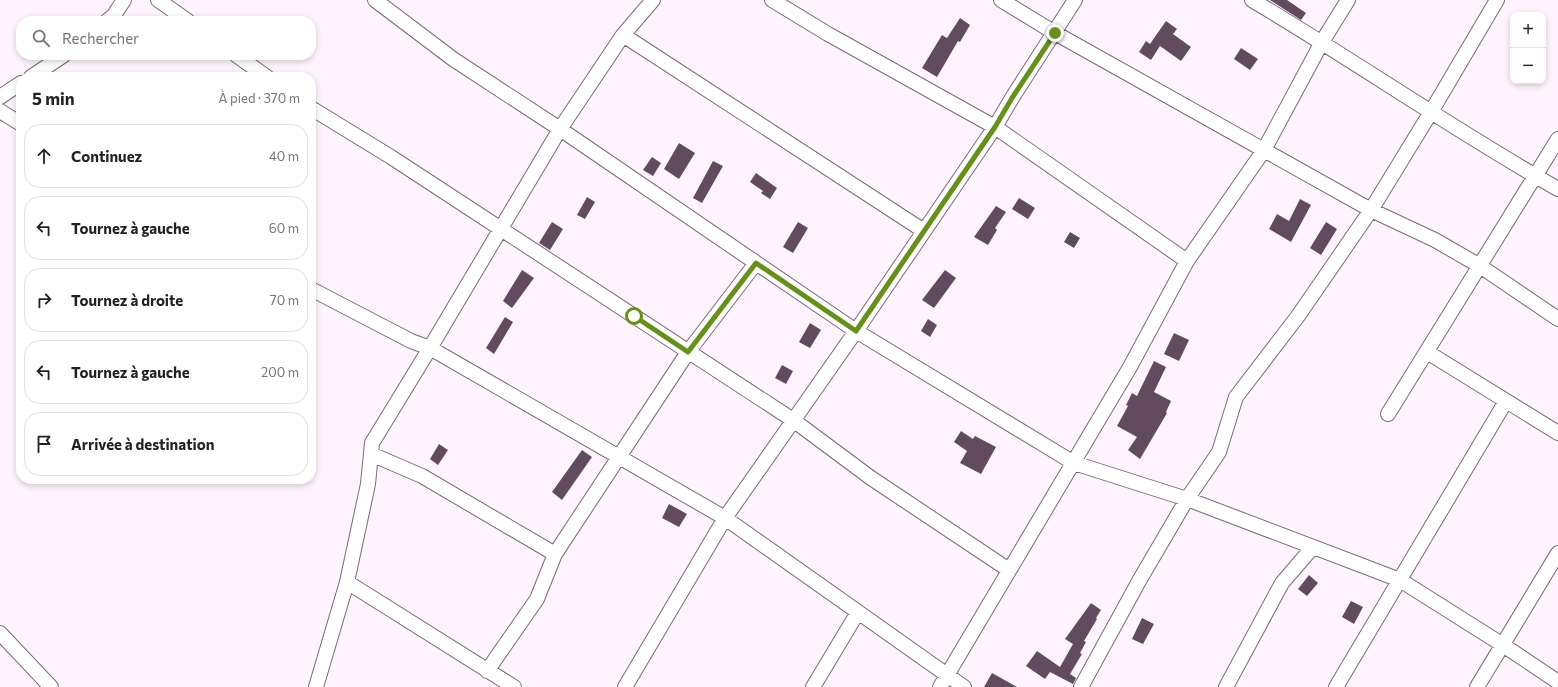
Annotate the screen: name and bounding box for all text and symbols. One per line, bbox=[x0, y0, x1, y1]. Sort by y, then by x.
map controls bbox=[1510, 12, 1546, 84]
button: + bbox=[1510, 12, 1546, 48]
search box bbox=[16, 16, 316, 60]
route end bbox=[1046, 24, 1064, 42]
icon: search bbox=[30, 27, 52, 49]
text: Rechercher bbox=[62, 29, 139, 47]
button: − bbox=[1510, 48, 1546, 84]
text: 5 min bbox=[32, 88, 75, 109]
text: À pied · 370 m bbox=[219, 90, 300, 106]
icon: ahead bbox=[33, 145, 55, 167]
text: Continuez bbox=[71, 147, 142, 165]
text: 40 m bbox=[269, 148, 299, 164]
icon: left bbox=[33, 217, 55, 239]
text: Tournez à gauche bbox=[71, 219, 190, 237]
text: 60 m bbox=[269, 220, 299, 236]
icon: right bbox=[33, 289, 55, 311]
text: Tournez à droite bbox=[71, 291, 183, 309]
text: 70 m bbox=[270, 292, 299, 308]
route start bbox=[625, 307, 643, 325]
icon: left bbox=[33, 361, 55, 383]
text: Tournez à gauche bbox=[71, 363, 190, 381]
text: 200 m bbox=[261, 364, 299, 380]
icon: arrive bbox=[33, 433, 55, 455]
text: Arrivée à destination bbox=[71, 435, 214, 453]

